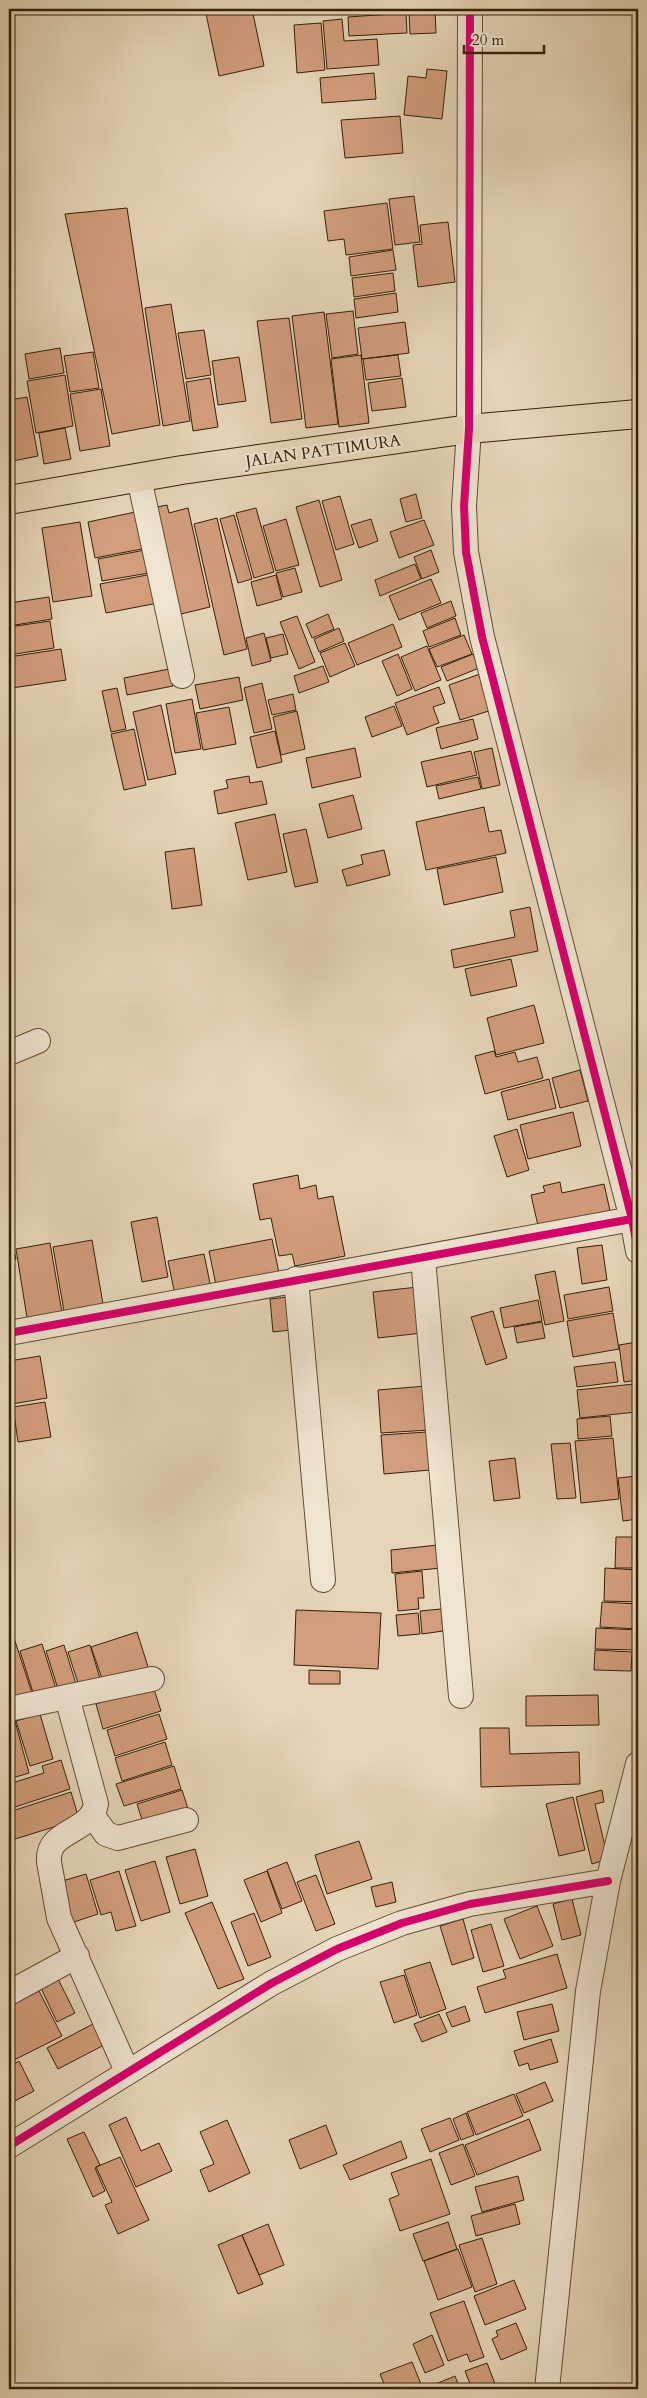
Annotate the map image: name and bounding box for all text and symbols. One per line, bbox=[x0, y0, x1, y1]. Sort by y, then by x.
scale bar bbox=[464, 22, 544, 54]
text: 20 m bbox=[472, 30, 504, 50]
street label: JALAN PATTIMURA bbox=[242, 429, 403, 473]

